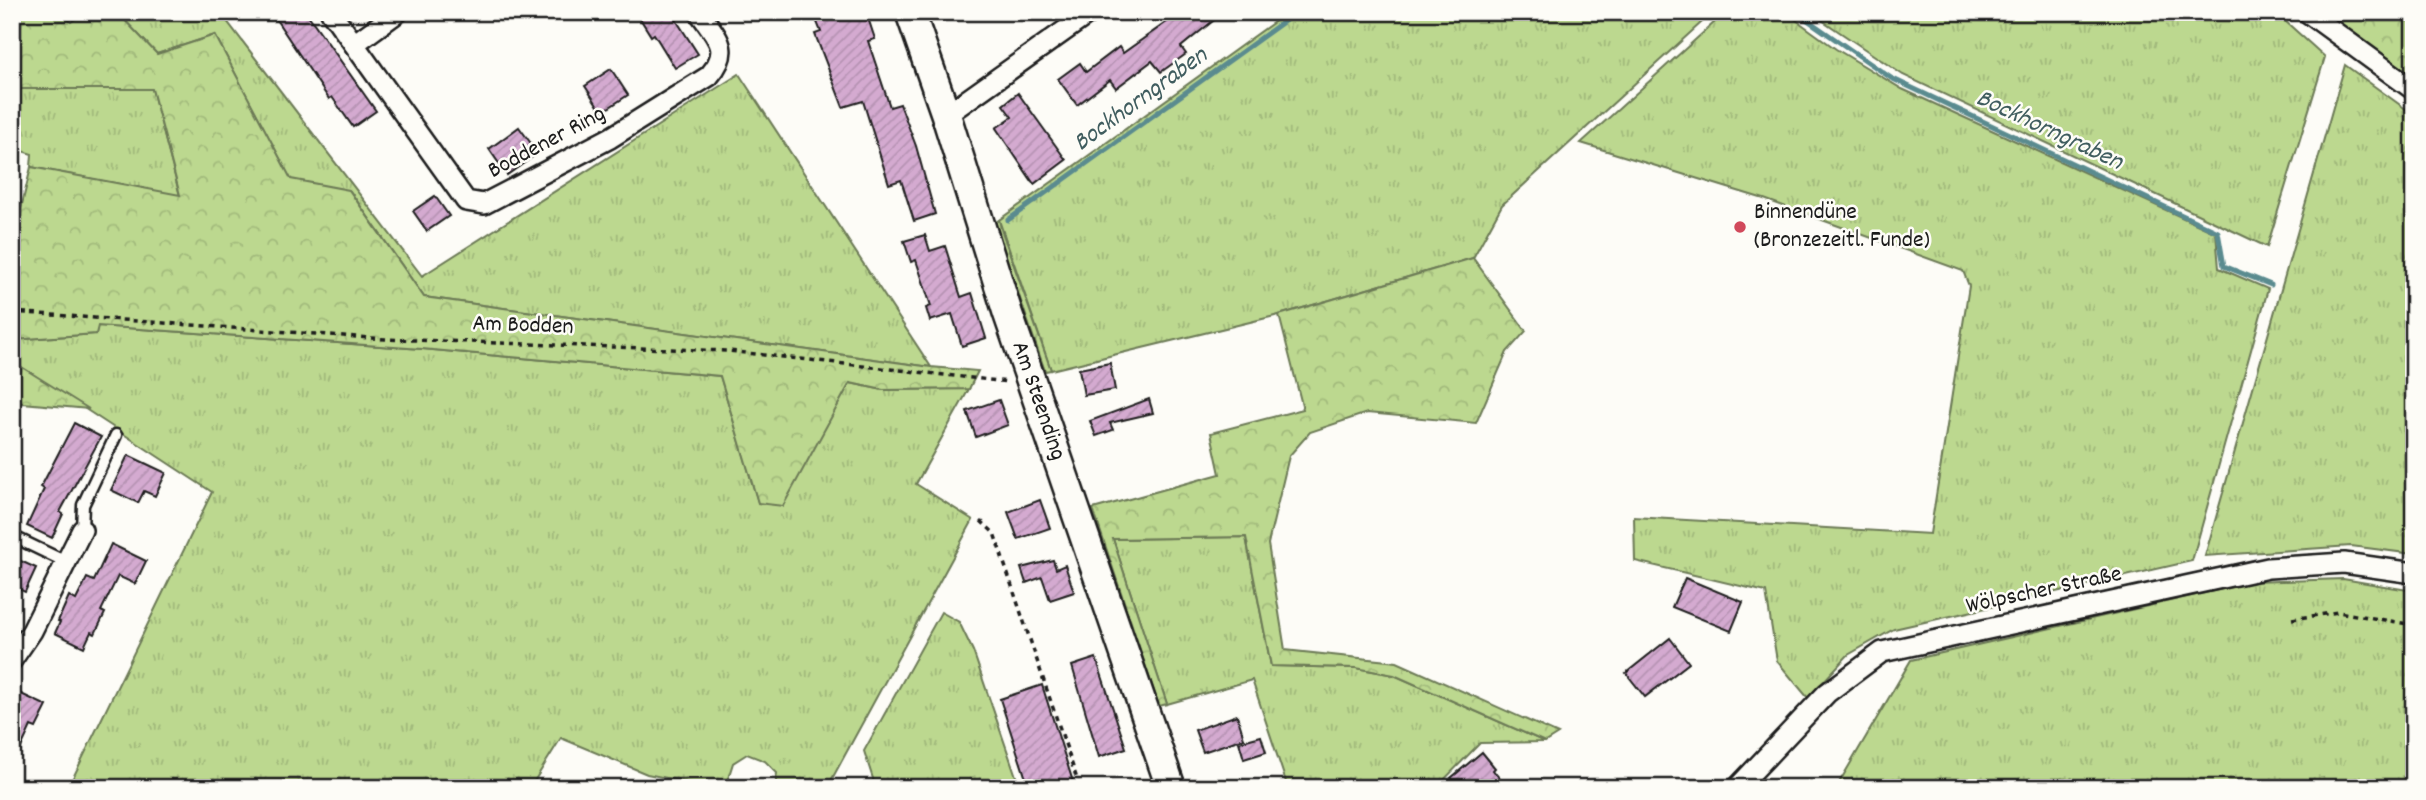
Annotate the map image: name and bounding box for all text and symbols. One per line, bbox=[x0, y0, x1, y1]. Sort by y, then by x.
water label: Bockhorngraben bbox=[1066, 38, 1217, 161]
water label: Bockhorngraben bbox=[1970, 81, 2129, 182]
street label: Boddener Ring bbox=[482, 98, 612, 188]
place label: Binnendüne (Bronzezeitl. Funde) bbox=[1754, 196, 1930, 258]
marker: Binnendüne (Bronzezeitl. Funde) bbox=[1732, 219, 1748, 235]
street label: Am Bodden bbox=[472, 307, 574, 345]
street label: Am Steending bbox=[1002, 337, 1074, 465]
street label: Wölpscher Straße bbox=[1963, 558, 2125, 624]

